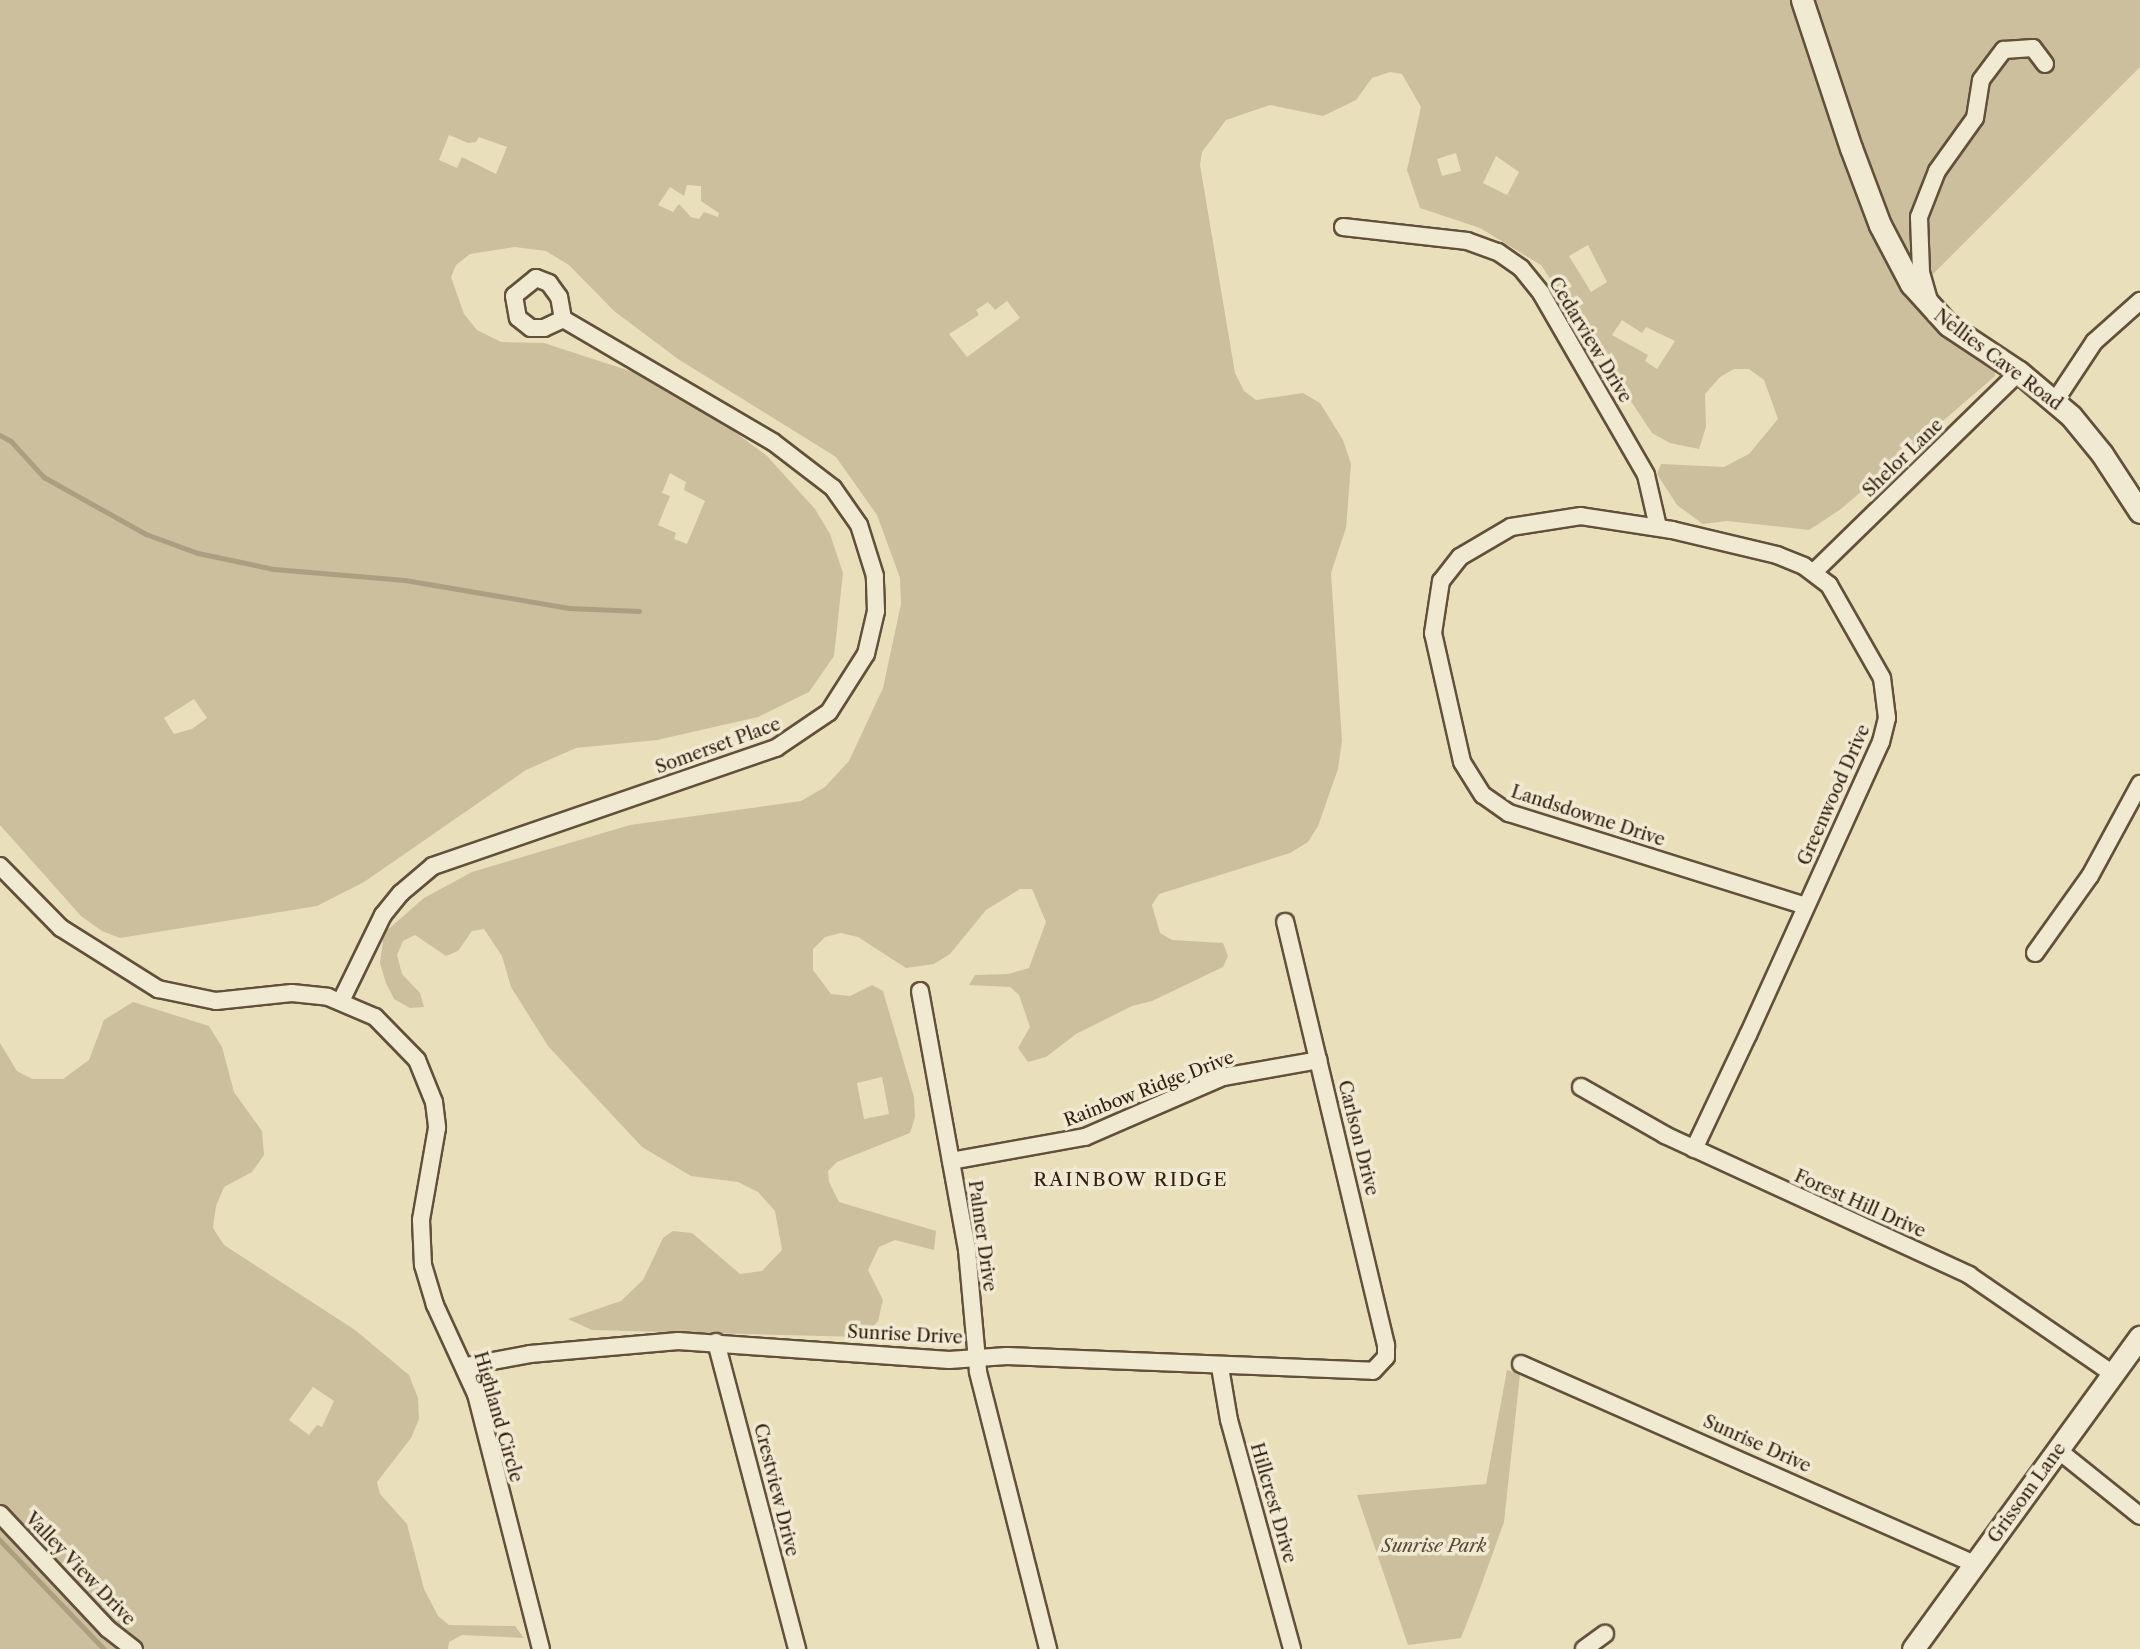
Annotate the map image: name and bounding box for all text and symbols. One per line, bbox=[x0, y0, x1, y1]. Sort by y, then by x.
street label: Cedarview Drive bbox=[1544, 273, 1636, 407]
street label: Nellies Cave Road bbox=[1930, 305, 2066, 415]
street label: Shelor Lane bbox=[1858, 414, 1948, 502]
street label: Somerset Place bbox=[652, 713, 784, 779]
street label: Greenwood Drive bbox=[1793, 721, 1875, 869]
street label: Landsdowne Drive bbox=[1508, 781, 1668, 851]
street label: Rainbow Ridge Drive bbox=[1061, 1046, 1237, 1132]
street label: Carlson Drive bbox=[1333, 1078, 1383, 1198]
street label: Forest Hill Drive bbox=[1791, 1165, 1929, 1243]
district label: RAINBOW RIDGE bbox=[1035, 1169, 1227, 1191]
street label: Palmer Drive bbox=[963, 1179, 1001, 1293]
street label: Sunrise Drive bbox=[847, 1321, 963, 1349]
street label: Highland Circle bbox=[469, 1349, 527, 1485]
street label: Sunrise Drive bbox=[1700, 1411, 1814, 1477]
street label: Crestview Drive bbox=[749, 1421, 803, 1559]
street label: Grissom Lane bbox=[1983, 1439, 2071, 1547]
street label: Hillcrest Drive bbox=[1246, 1440, 1300, 1566]
street label: Valley View Drive bbox=[20, 1507, 140, 1631]
park label: Sunrise Park bbox=[1382, 1535, 1486, 1557]

